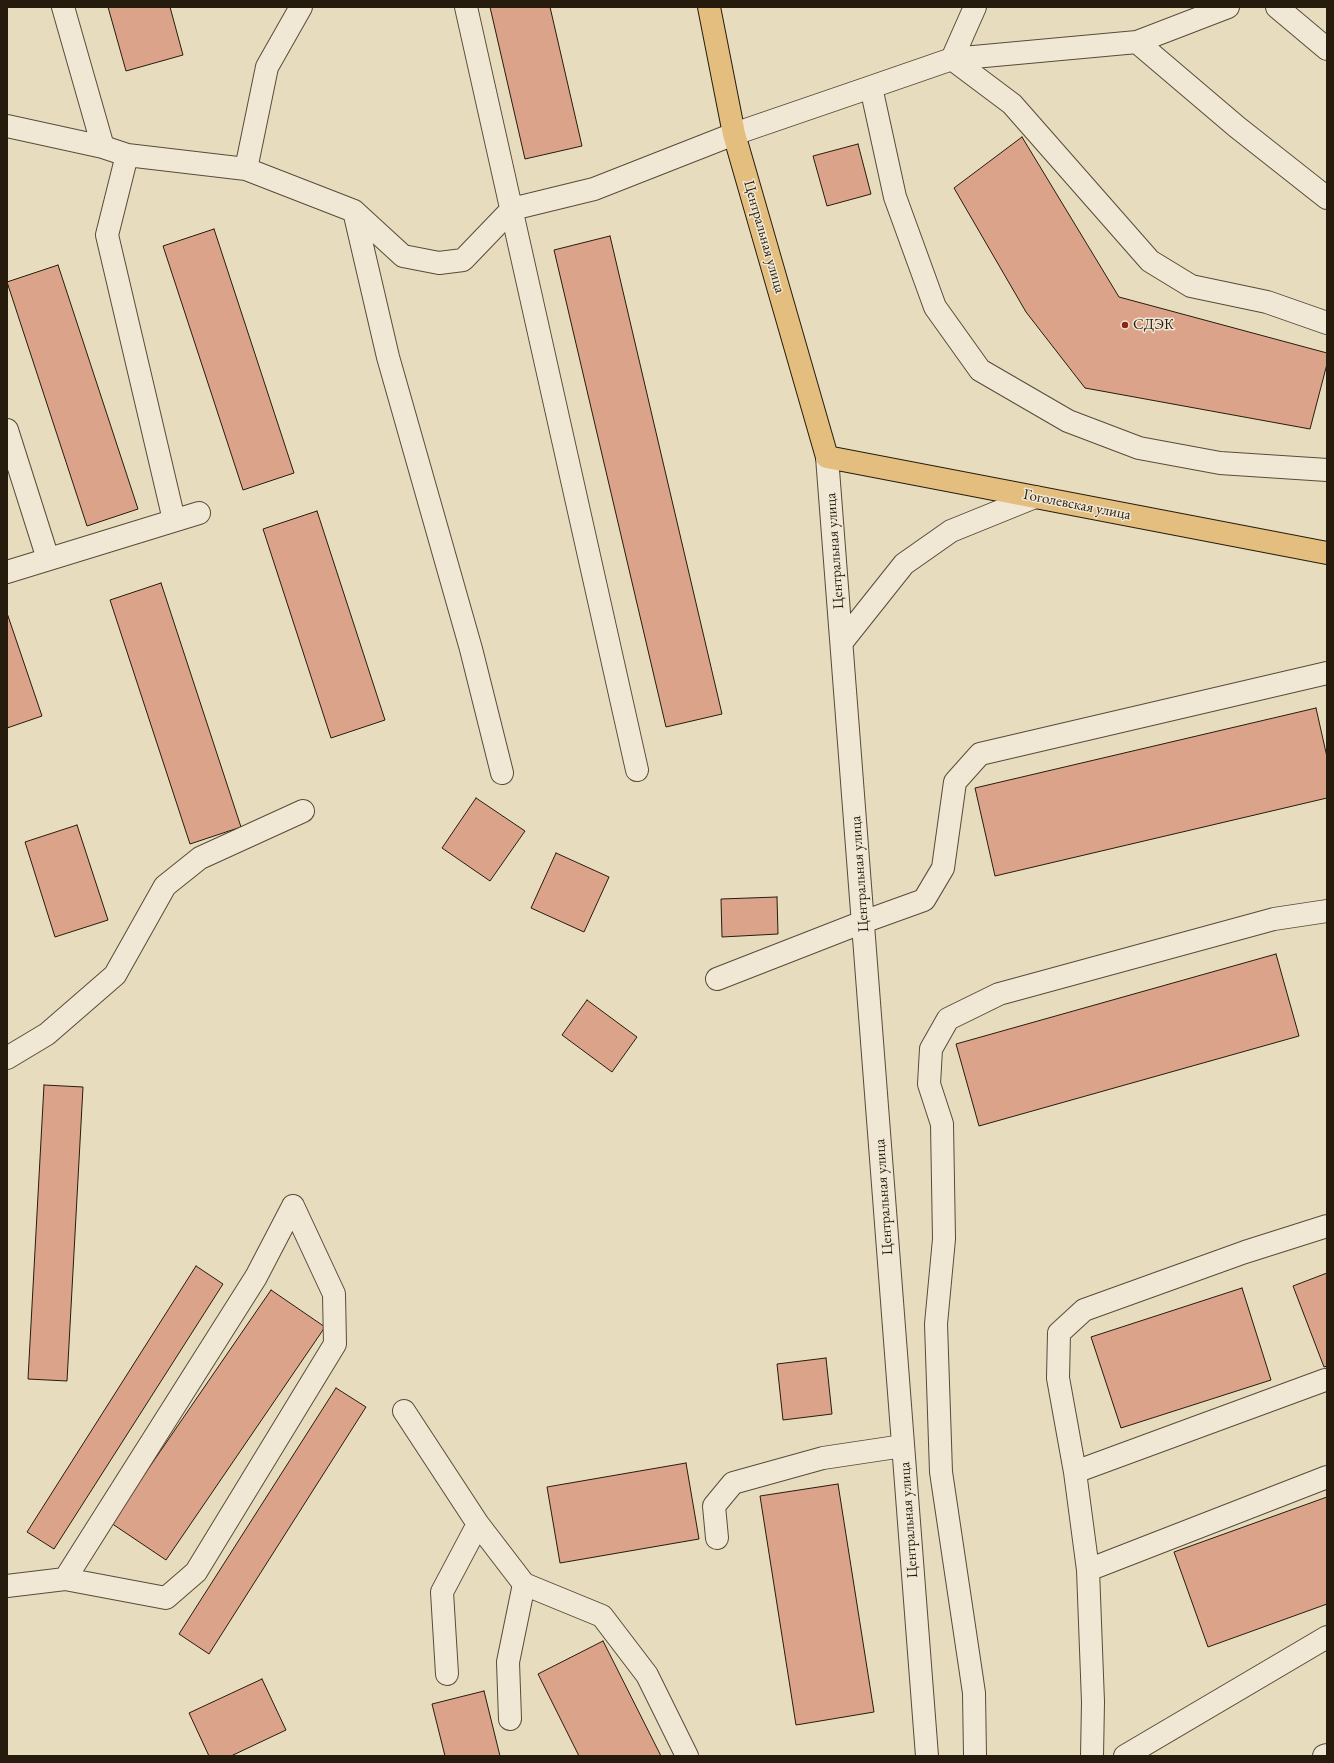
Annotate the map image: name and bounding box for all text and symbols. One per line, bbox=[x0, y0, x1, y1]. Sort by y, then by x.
street label: Центральная улица bbox=[739, 179, 789, 295]
place label: СДЭК bbox=[1133, 316, 1174, 334]
marker: СДЭК bbox=[1120, 320, 1130, 330]
street label: Гоголевская улица bbox=[1022, 486, 1132, 524]
street label: Центральная улица bbox=[822, 492, 848, 610]
street label: Центральная улица bbox=[847, 815, 873, 933]
street label: Центральная улица bbox=[871, 1138, 897, 1256]
street label: Центральная улица bbox=[896, 1461, 922, 1579]

